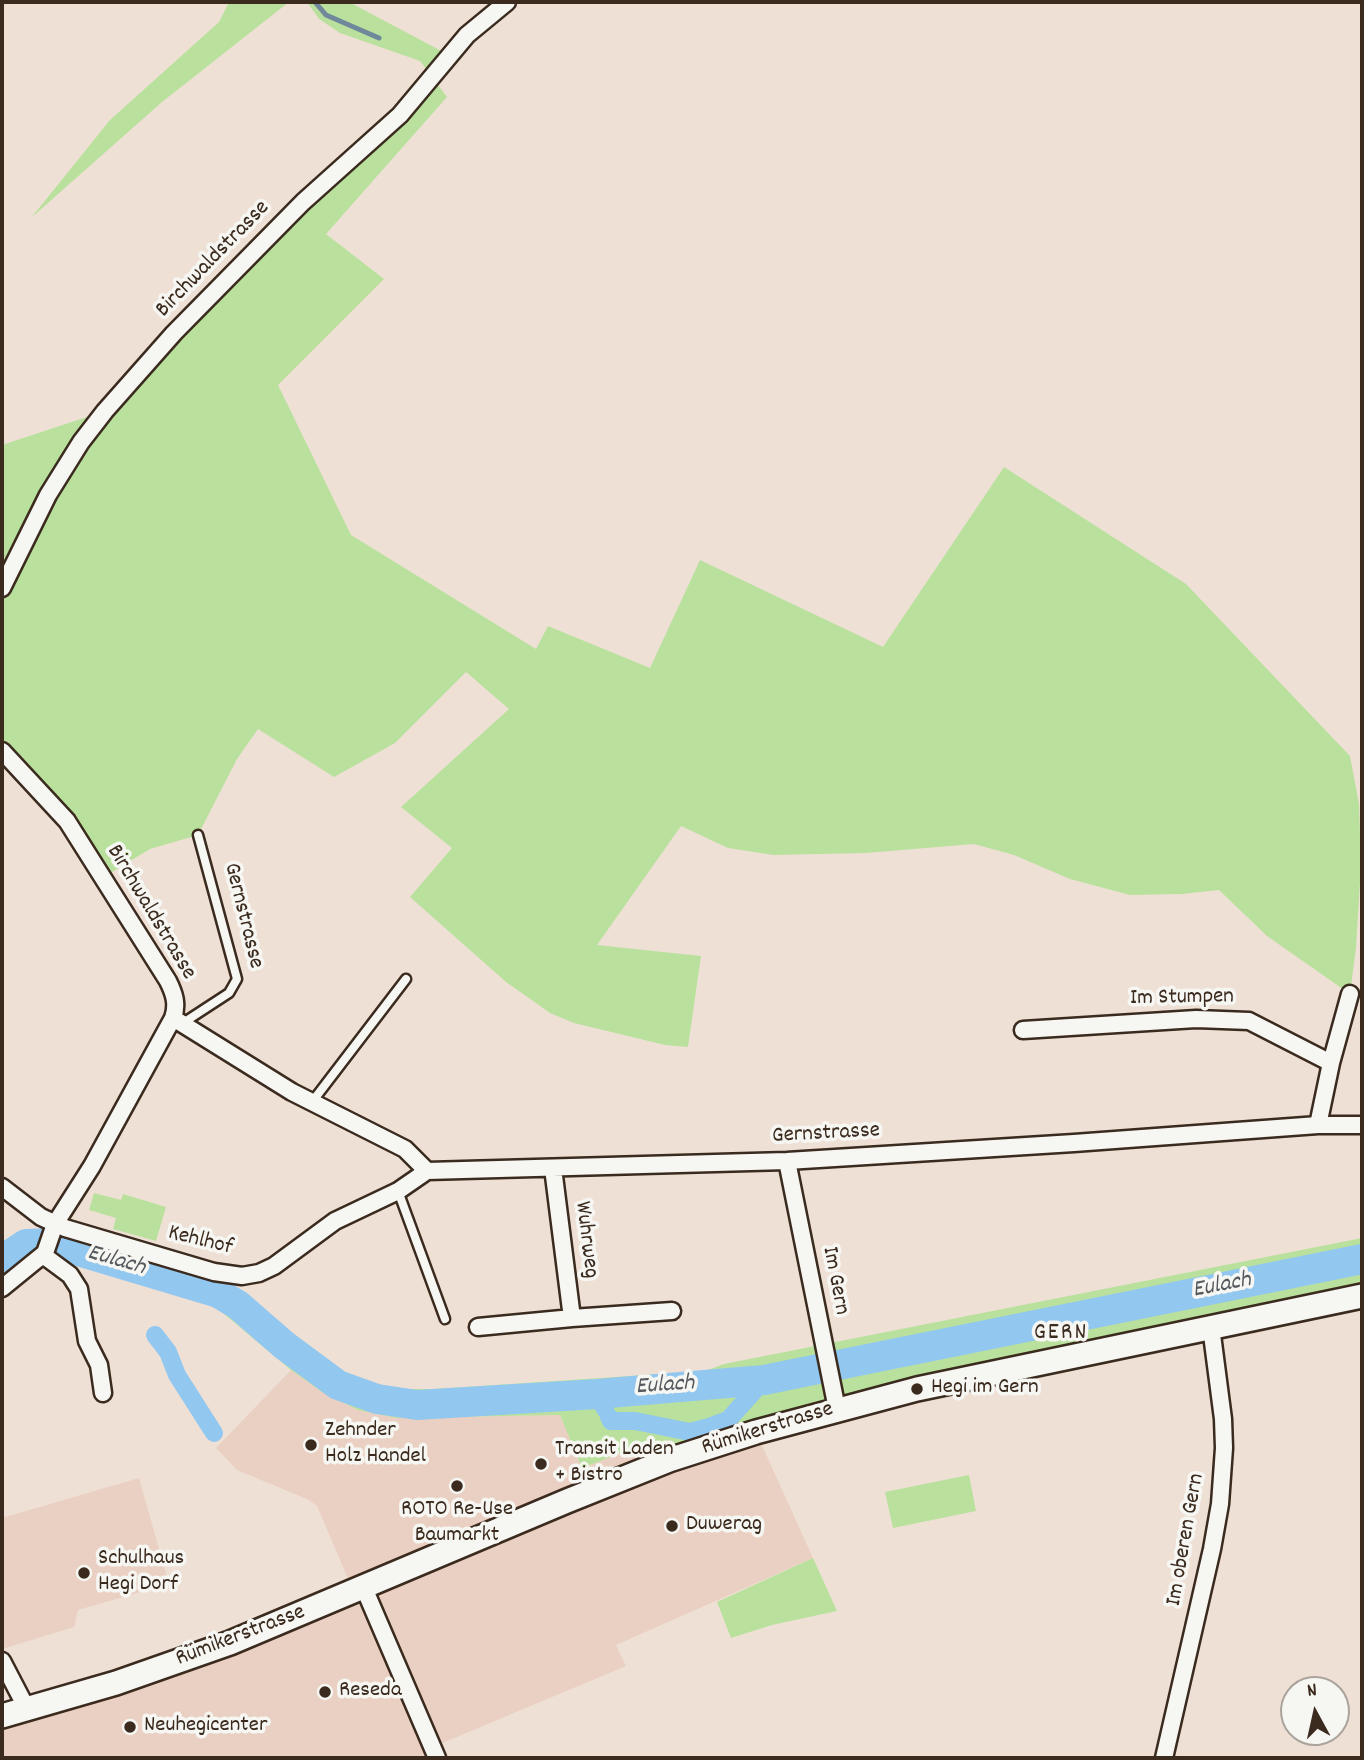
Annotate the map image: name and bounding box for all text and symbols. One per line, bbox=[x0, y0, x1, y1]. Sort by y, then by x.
street label: Birchwaldstrasse bbox=[151, 196, 277, 324]
street label: Birchwaldstrasse bbox=[99, 841, 201, 985]
street label: Gernstrasse bbox=[216, 860, 268, 972]
street label: Im Stumpen bbox=[1130, 984, 1234, 1014]
street label: Gernstrasse bbox=[771, 1118, 881, 1152]
street label: Wuhrweg bbox=[567, 1200, 603, 1280]
street label: Kehlhof bbox=[165, 1221, 235, 1263]
water label: Eulach bbox=[84, 1240, 148, 1284]
street label: Im Gern bbox=[814, 1244, 854, 1318]
water label: Eulach bbox=[1190, 1267, 1254, 1307]
district label: GERN bbox=[1034, 1321, 1088, 1349]
water label: Eulach bbox=[635, 1371, 695, 1403]
place label: Hegi im Gern bbox=[931, 1375, 1039, 1403]
marker: Hegi im Gern bbox=[909, 1381, 925, 1397]
street label: Rümikerstrasse bbox=[699, 1397, 837, 1463]
place label: Zehnder Holz Handel bbox=[325, 1418, 426, 1472]
marker: Zehnder Holz Handel bbox=[303, 1437, 319, 1453]
place label: Transit Laden + Bistro bbox=[555, 1437, 674, 1491]
marker: Transit Laden + Bistro bbox=[533, 1456, 549, 1472]
street label: Im oberen Gern bbox=[1162, 1472, 1212, 1608]
marker: ROTO Re-Use Baumarkt bbox=[449, 1478, 465, 1494]
place label: ROTO Re-Use Baumarkt bbox=[401, 1497, 513, 1551]
place label: Duwerag bbox=[686, 1512, 762, 1540]
marker: Duwerag bbox=[664, 1518, 680, 1534]
place label: Schulhaus Hegi Dorf bbox=[98, 1546, 184, 1600]
marker: Schulhaus Hegi Dorf bbox=[76, 1565, 92, 1581]
street label: Rümikerstrasse bbox=[172, 1600, 310, 1674]
north arrow bbox=[1280, 1676, 1350, 1746]
place label: Reseda bbox=[339, 1678, 402, 1706]
text: N bbox=[1306, 1678, 1319, 1706]
marker: Reseda bbox=[317, 1684, 333, 1700]
place label: Neuhegicenter bbox=[144, 1713, 267, 1741]
marker: Neuhegicenter bbox=[122, 1719, 138, 1735]

